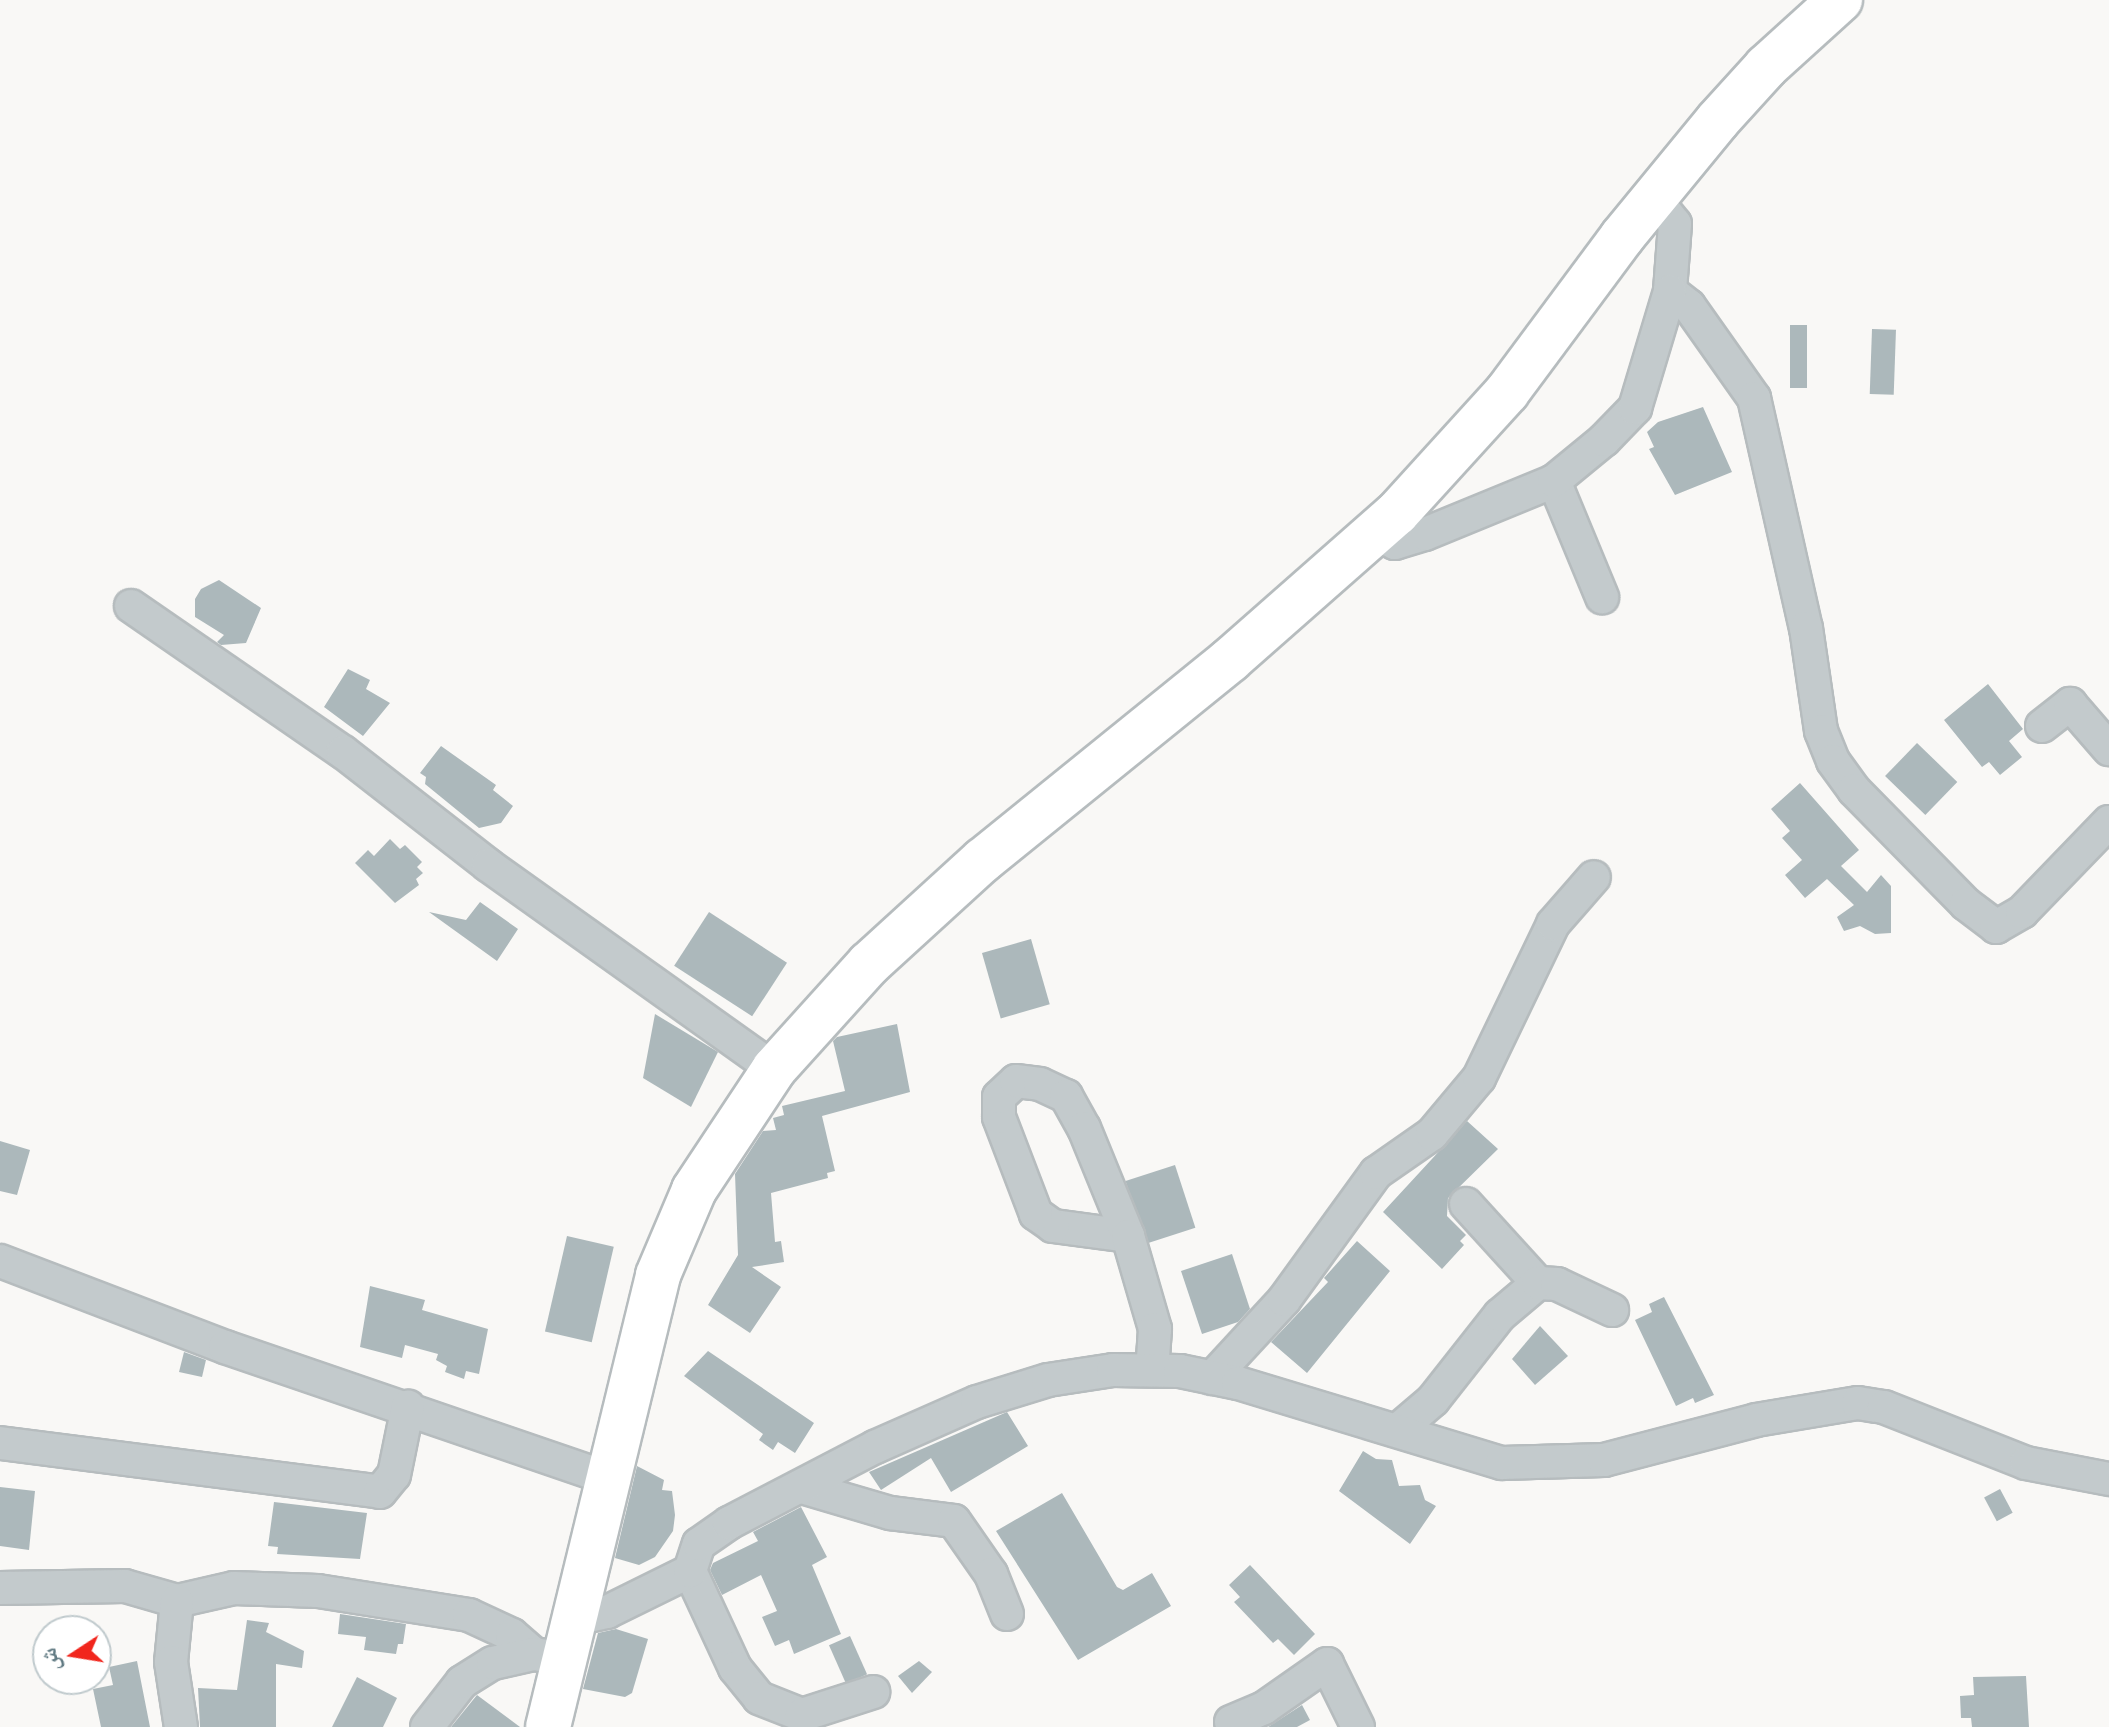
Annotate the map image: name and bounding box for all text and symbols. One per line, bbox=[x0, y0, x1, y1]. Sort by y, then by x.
north arrow bbox=[32, 1615, 112, 1695]
text: ش bbox=[33, 1645, 67, 1674]

